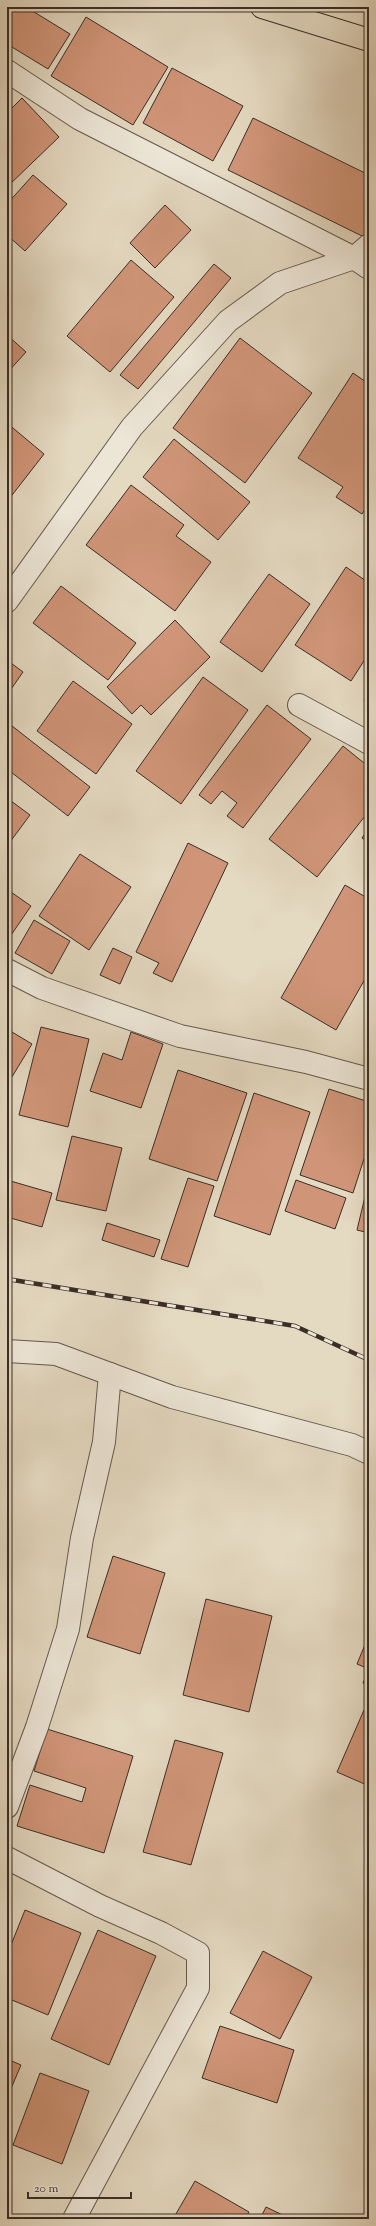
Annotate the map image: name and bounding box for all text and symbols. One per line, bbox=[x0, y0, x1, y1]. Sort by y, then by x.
scale bar bbox=[28, 2174, 131, 2200]
text: 20 m bbox=[34, 2180, 59, 2198]

